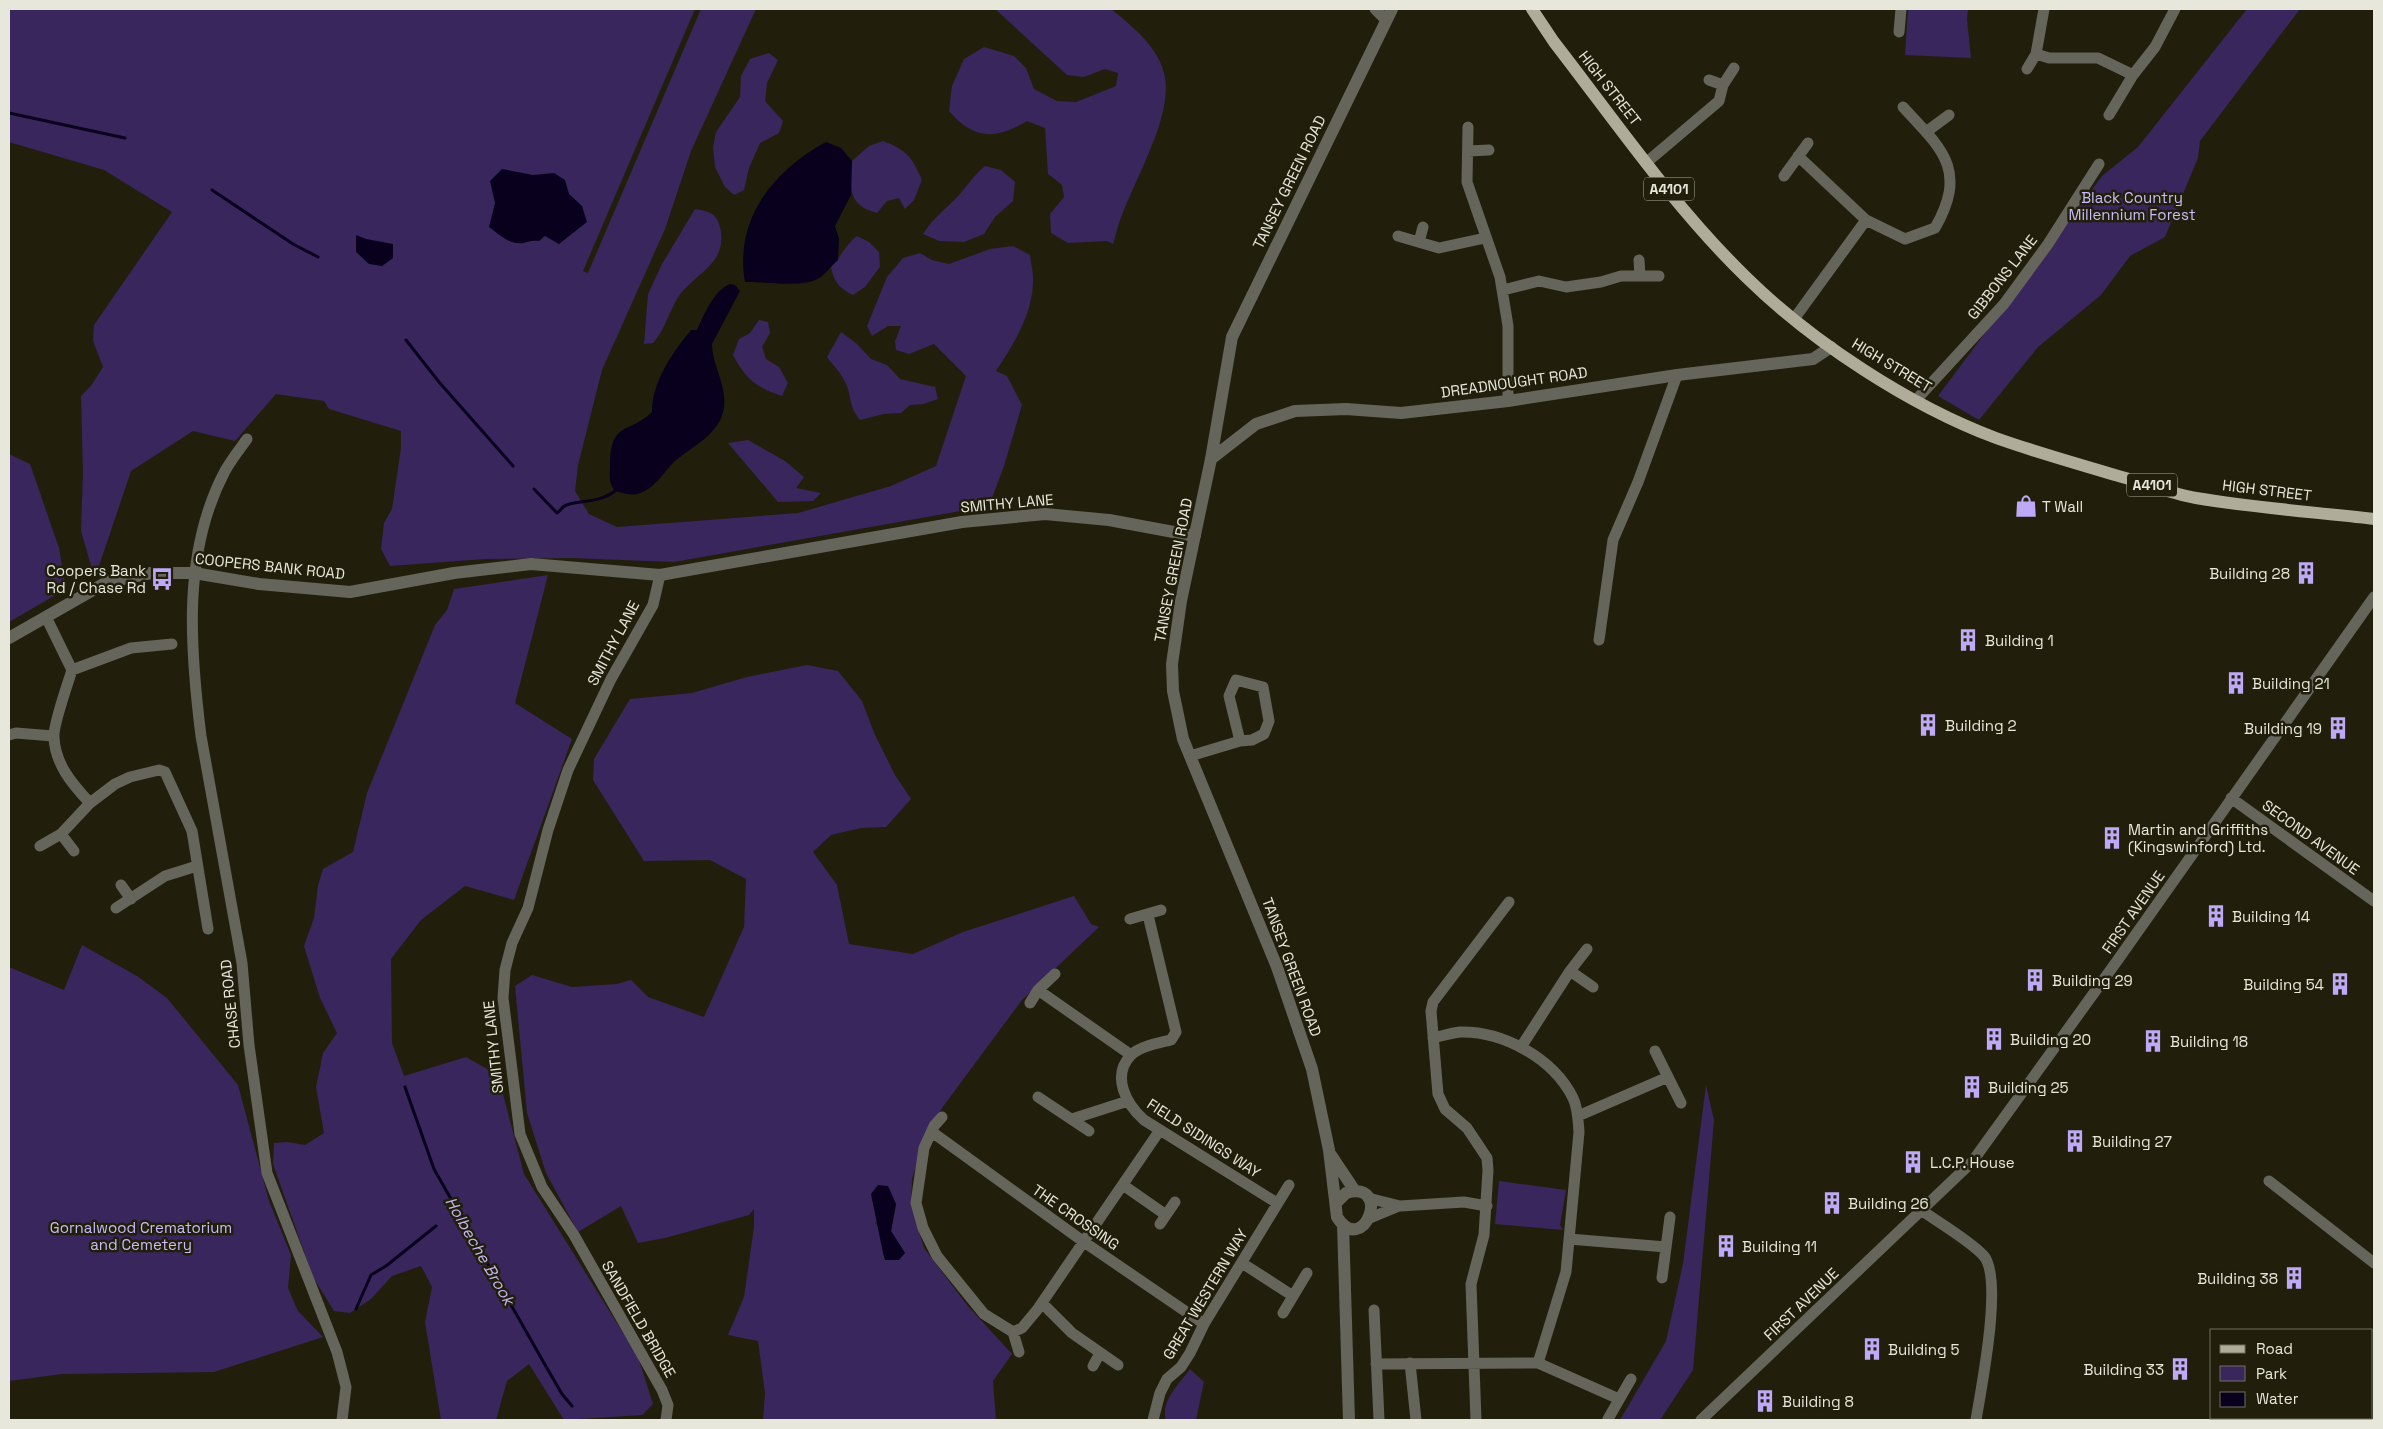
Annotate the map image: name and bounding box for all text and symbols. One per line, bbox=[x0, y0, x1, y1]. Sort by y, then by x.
street label: HIGH STREET bbox=[1575, 47, 1645, 129]
street label: TANSEY GREEN ROAD bbox=[1248, 112, 1330, 252]
road number: A4101 bbox=[1644, 178, 1694, 200]
park label: Black Country Millennium Forest bbox=[2068, 188, 2196, 224]
street label: GIBBONS LANE bbox=[1963, 231, 2041, 323]
street label: HIGH STREET bbox=[1849, 334, 1936, 396]
street label: DREADNOUGHT ROAD bbox=[1439, 362, 1589, 402]
road number: A4101 bbox=[2127, 474, 2177, 496]
street label: HIGH STREET bbox=[2221, 475, 2313, 505]
street label: SMITHY LANE bbox=[960, 489, 1054, 517]
shop icon: T Wall bbox=[2013, 493, 2039, 519]
street label: TANSEY GREEN ROAD bbox=[1150, 496, 1196, 644]
place label: T Wall bbox=[2042, 497, 2083, 516]
street label: COOPERS BANK ROAD bbox=[194, 549, 346, 583]
building icon: Building 28 bbox=[2293, 560, 2319, 586]
place label: Coopers Bank Rd / Chase Rd bbox=[46, 561, 146, 597]
place label: Building 28 bbox=[2209, 564, 2290, 583]
bus stop icon: Coopers Bank Rd / Chase Rd bbox=[149, 566, 175, 592]
street label: SMITHY LANE bbox=[583, 597, 643, 689]
building icon: Building 1 bbox=[1955, 627, 1981, 653]
place label: Building 1 bbox=[1985, 631, 2054, 650]
building icon: Building 21 bbox=[2223, 670, 2249, 696]
place label: Building 21 bbox=[2252, 674, 2330, 693]
building icon: Building 2 bbox=[1915, 712, 1941, 738]
building icon: Building 19 bbox=[2325, 715, 2351, 741]
place label: Building 2 bbox=[1945, 716, 2017, 735]
place label: Building 19 bbox=[2244, 719, 2322, 738]
street label: SECOND AVENUE bbox=[2259, 795, 2363, 879]
place label: Martin and Griffiths (Kingswinford) Ltd. bbox=[2128, 820, 2268, 857]
building icon: Martin and Griffiths (Kingswinford) Ltd. bbox=[2099, 825, 2125, 851]
street label: FIRST AVENUE bbox=[2097, 867, 2169, 957]
street label: TANSEY GREEN ROAD bbox=[1258, 895, 1326, 1039]
building icon: Building 14 bbox=[2203, 903, 2229, 929]
place label: Building 14 bbox=[2232, 907, 2310, 926]
street label: CHASE ROAD bbox=[216, 959, 244, 1049]
building icon: Building 29 bbox=[2022, 967, 2048, 993]
place label: Building 29 bbox=[2052, 971, 2133, 990]
building icon: Building 54 bbox=[2327, 971, 2353, 997]
place label: Building 54 bbox=[2243, 975, 2324, 994]
street label: SMITHY LANE bbox=[479, 1000, 507, 1094]
building icon: Building 20 bbox=[1981, 1026, 2007, 1052]
building icon: Building 18 bbox=[2140, 1028, 2166, 1054]
place label: Building 20 bbox=[2010, 1030, 2091, 1049]
place label: Building 18 bbox=[2170, 1032, 2248, 1051]
building icon: Building 25 bbox=[1959, 1074, 1985, 1100]
place label: Building 25 bbox=[1988, 1078, 2069, 1097]
street label: FIELD SIDINGS WAY bbox=[1144, 1094, 1264, 1182]
building icon: Building 27 bbox=[2062, 1128, 2088, 1154]
place label: Building 27 bbox=[2092, 1132, 2172, 1151]
building icon: L.C.P. House bbox=[1900, 1149, 1926, 1175]
place label: L.C.P. House bbox=[1930, 1153, 2015, 1172]
street label: THE CROSSING bbox=[1029, 1180, 1123, 1254]
building icon: Building 26 bbox=[1819, 1190, 1845, 1216]
water label: Holbeche Brook bbox=[440, 1193, 521, 1311]
place label: Building 26 bbox=[1848, 1194, 1929, 1213]
park label: Gornalwood Crematorium and Cemetery bbox=[50, 1218, 232, 1254]
street label: GREAT WESTERN WAY bbox=[1158, 1225, 1252, 1363]
building icon: Building 11 bbox=[1713, 1233, 1739, 1259]
place label: Building 11 bbox=[1742, 1237, 1817, 1256]
street label: SANDFIELD BRIDGE bbox=[598, 1257, 680, 1381]
street label: FIRST AVENUE bbox=[1760, 1264, 1842, 1344]
building icon: Building 38 bbox=[2281, 1265, 2307, 1291]
place label: Building 38 bbox=[2197, 1269, 2278, 1288]
legend bbox=[2210, 1329, 2373, 1419]
building icon: Building 5 bbox=[1859, 1336, 1885, 1362]
text: Road bbox=[2256, 1339, 2293, 1358]
place label: Building 5 bbox=[1888, 1340, 1959, 1359]
building icon: Building 33 bbox=[2167, 1356, 2193, 1382]
place label: Building 33 bbox=[2083, 1360, 2164, 1379]
text: Park bbox=[2256, 1364, 2287, 1383]
building icon: Building 8 bbox=[1752, 1388, 1778, 1414]
text: Water bbox=[2256, 1389, 2299, 1408]
place label: Building 8 bbox=[1782, 1392, 1854, 1411]

